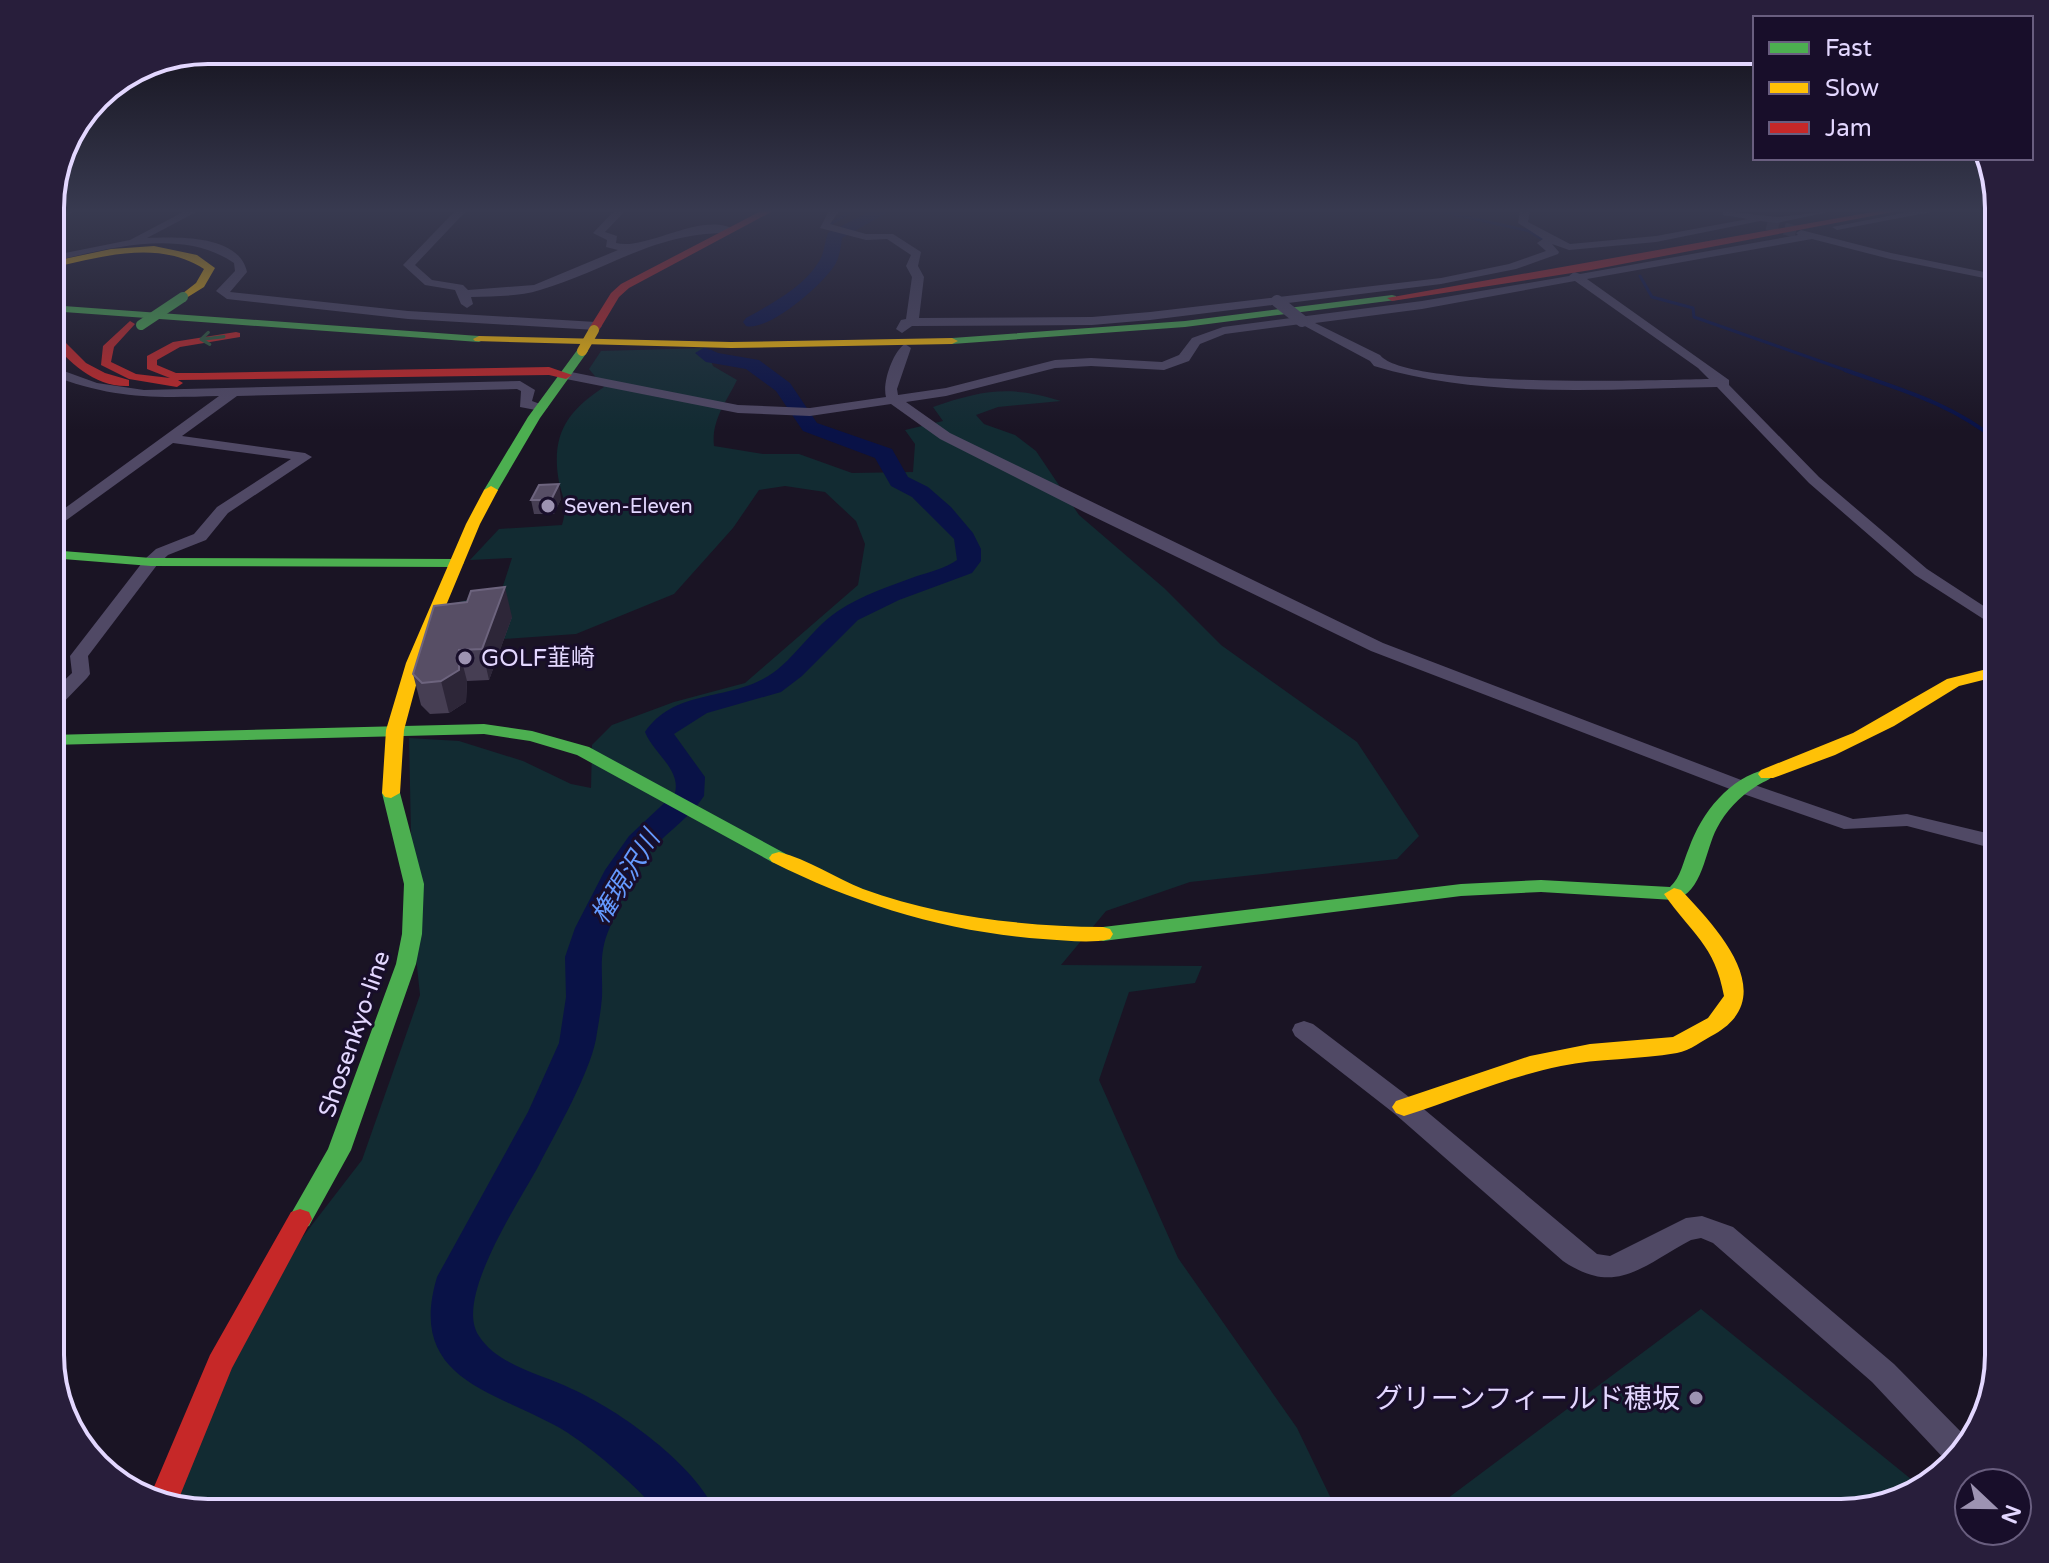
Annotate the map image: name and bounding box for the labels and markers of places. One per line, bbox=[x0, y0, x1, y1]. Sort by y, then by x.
place label: Seven-Eleven bbox=[564, 495, 693, 519]
marker: Seven-Eleven bbox=[539, 497, 557, 515]
place label: GOLF韮崎 bbox=[481, 644, 595, 673]
marker: GOLF韮崎 bbox=[456, 649, 474, 667]
place label: グリーンフィールド穂坂 bbox=[1375, 1382, 1680, 1416]
marker: グリーンフィールド穂坂 bbox=[1687, 1389, 1705, 1407]

